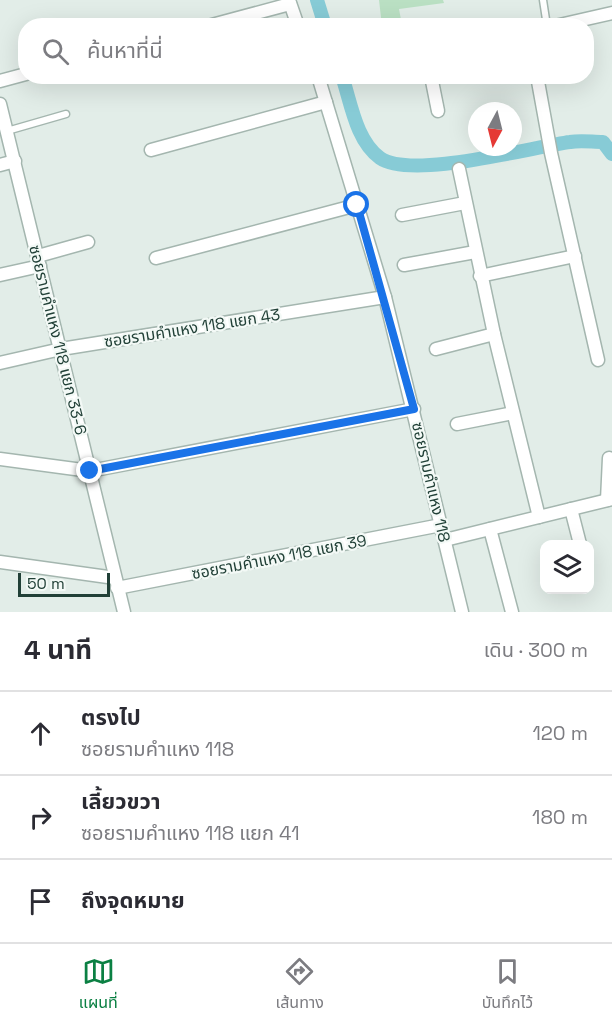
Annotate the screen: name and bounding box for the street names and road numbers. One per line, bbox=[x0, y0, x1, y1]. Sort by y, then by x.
street label: ซอยรามคำแหง 118 แยก 33-6 bbox=[24, 243, 92, 437]
street label: ซอยรามคำแหง 118 แยก 43 bbox=[102, 304, 282, 352]
street label: ซอยรามคำแหง 118 bbox=[407, 420, 455, 544]
street label: ซอยรามคำแหง 118 แยก 39 bbox=[190, 530, 368, 584]

